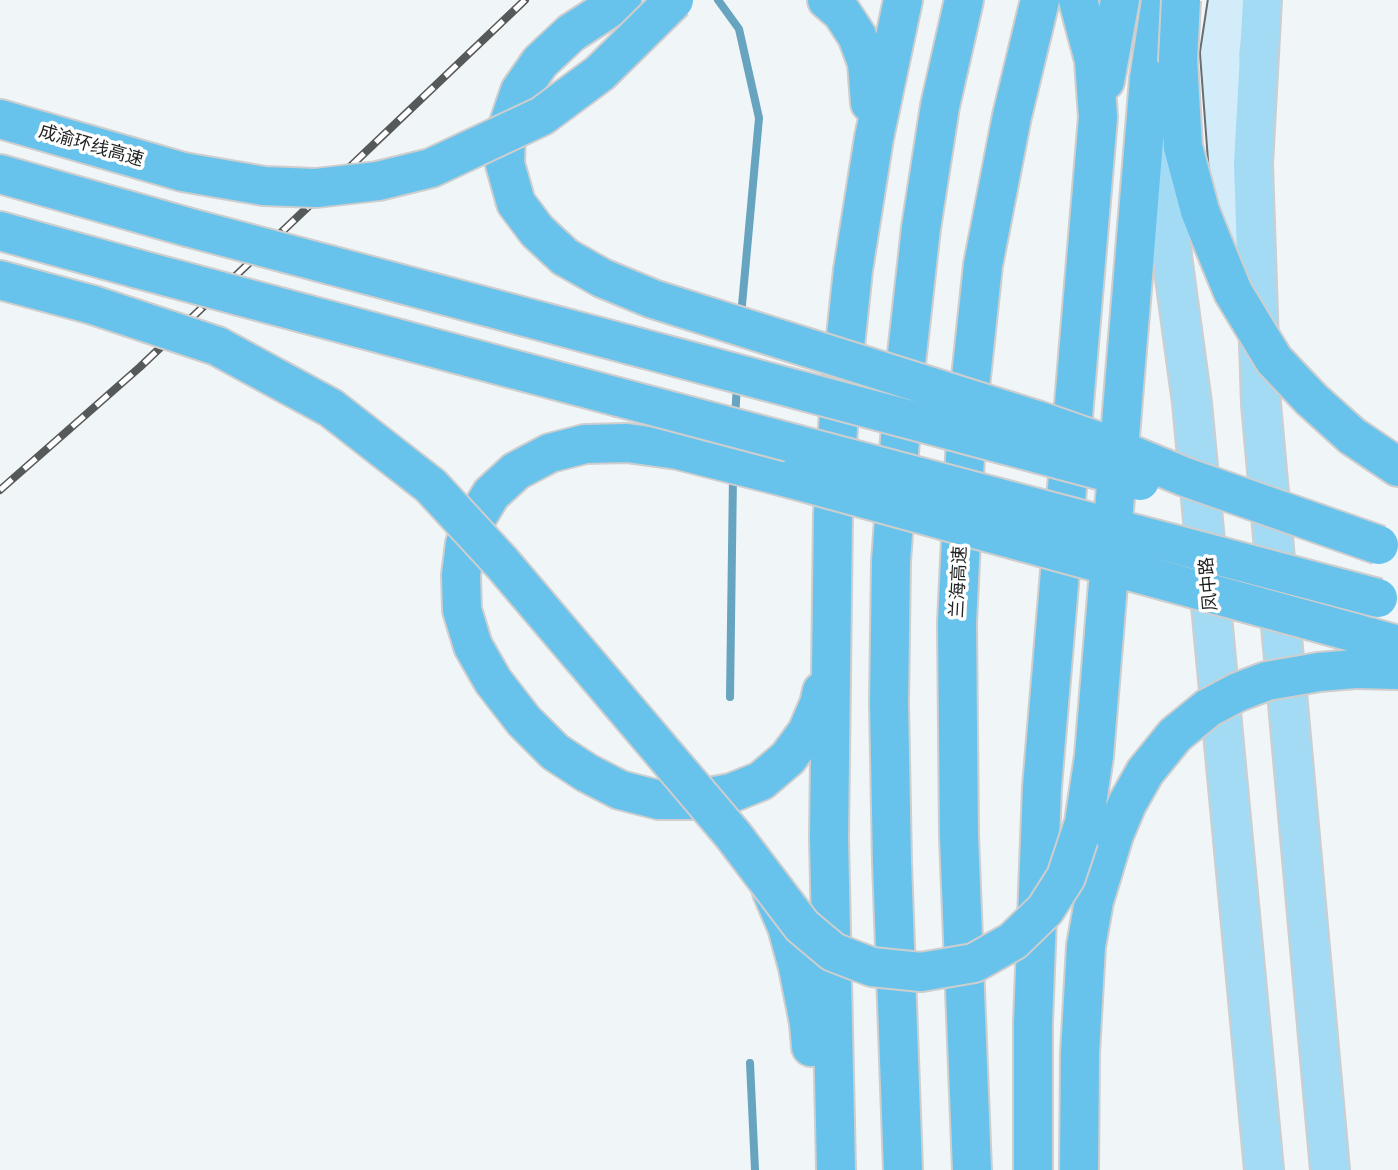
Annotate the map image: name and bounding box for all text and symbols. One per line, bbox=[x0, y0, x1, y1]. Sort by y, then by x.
street label: 成渝环线高速 bbox=[36, 121, 146, 171]
street label: 兰海高速 bbox=[946, 545, 972, 619]
street label: 凤中路 bbox=[1196, 556, 1222, 612]

